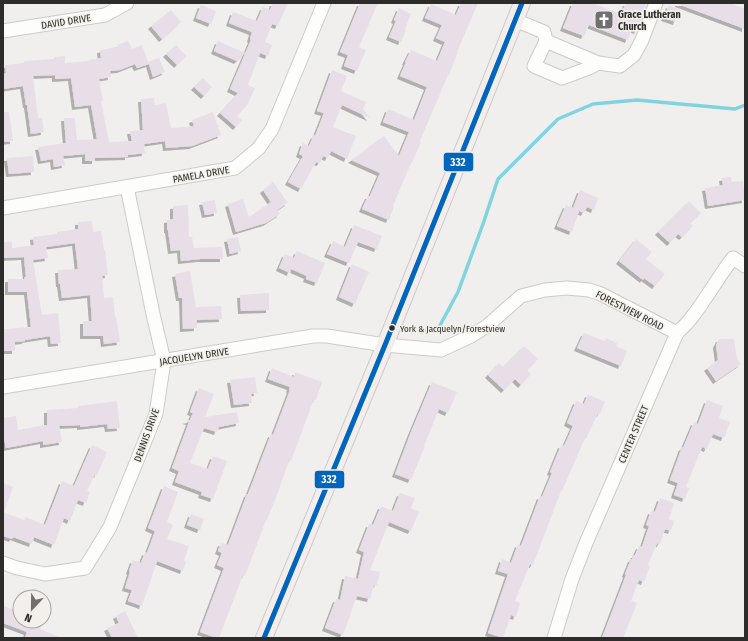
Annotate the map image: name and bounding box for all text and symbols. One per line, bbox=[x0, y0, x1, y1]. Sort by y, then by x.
church icon: Grace Lutheran Church bbox=[593, 9, 615, 31]
place label: Grace Lutheran Church bbox=[618, 9, 681, 33]
street label: DAVID DRIVE bbox=[40, 12, 92, 32]
line badge: 332 bbox=[443, 152, 474, 172]
text: 332 bbox=[449, 156, 466, 169]
street label: PAMELA DRIVE bbox=[172, 164, 231, 186]
street label: FORESTVIEW ROAD bbox=[594, 289, 666, 333]
marker: York & Jacquelyn/Forestview bbox=[387, 323, 397, 333]
place label: York & Jacquelyn/Forestview bbox=[400, 324, 505, 334]
street label: JACQUELYN DRIVE bbox=[159, 346, 230, 368]
street label: CENTER STREET bbox=[616, 403, 652, 465]
street label: DENNIS DRIVE bbox=[132, 407, 162, 464]
line badge: 332 bbox=[314, 470, 345, 489]
text: 332 bbox=[320, 473, 337, 486]
north arrow bbox=[12, 589, 52, 629]
text: N bbox=[23, 611, 34, 625]

